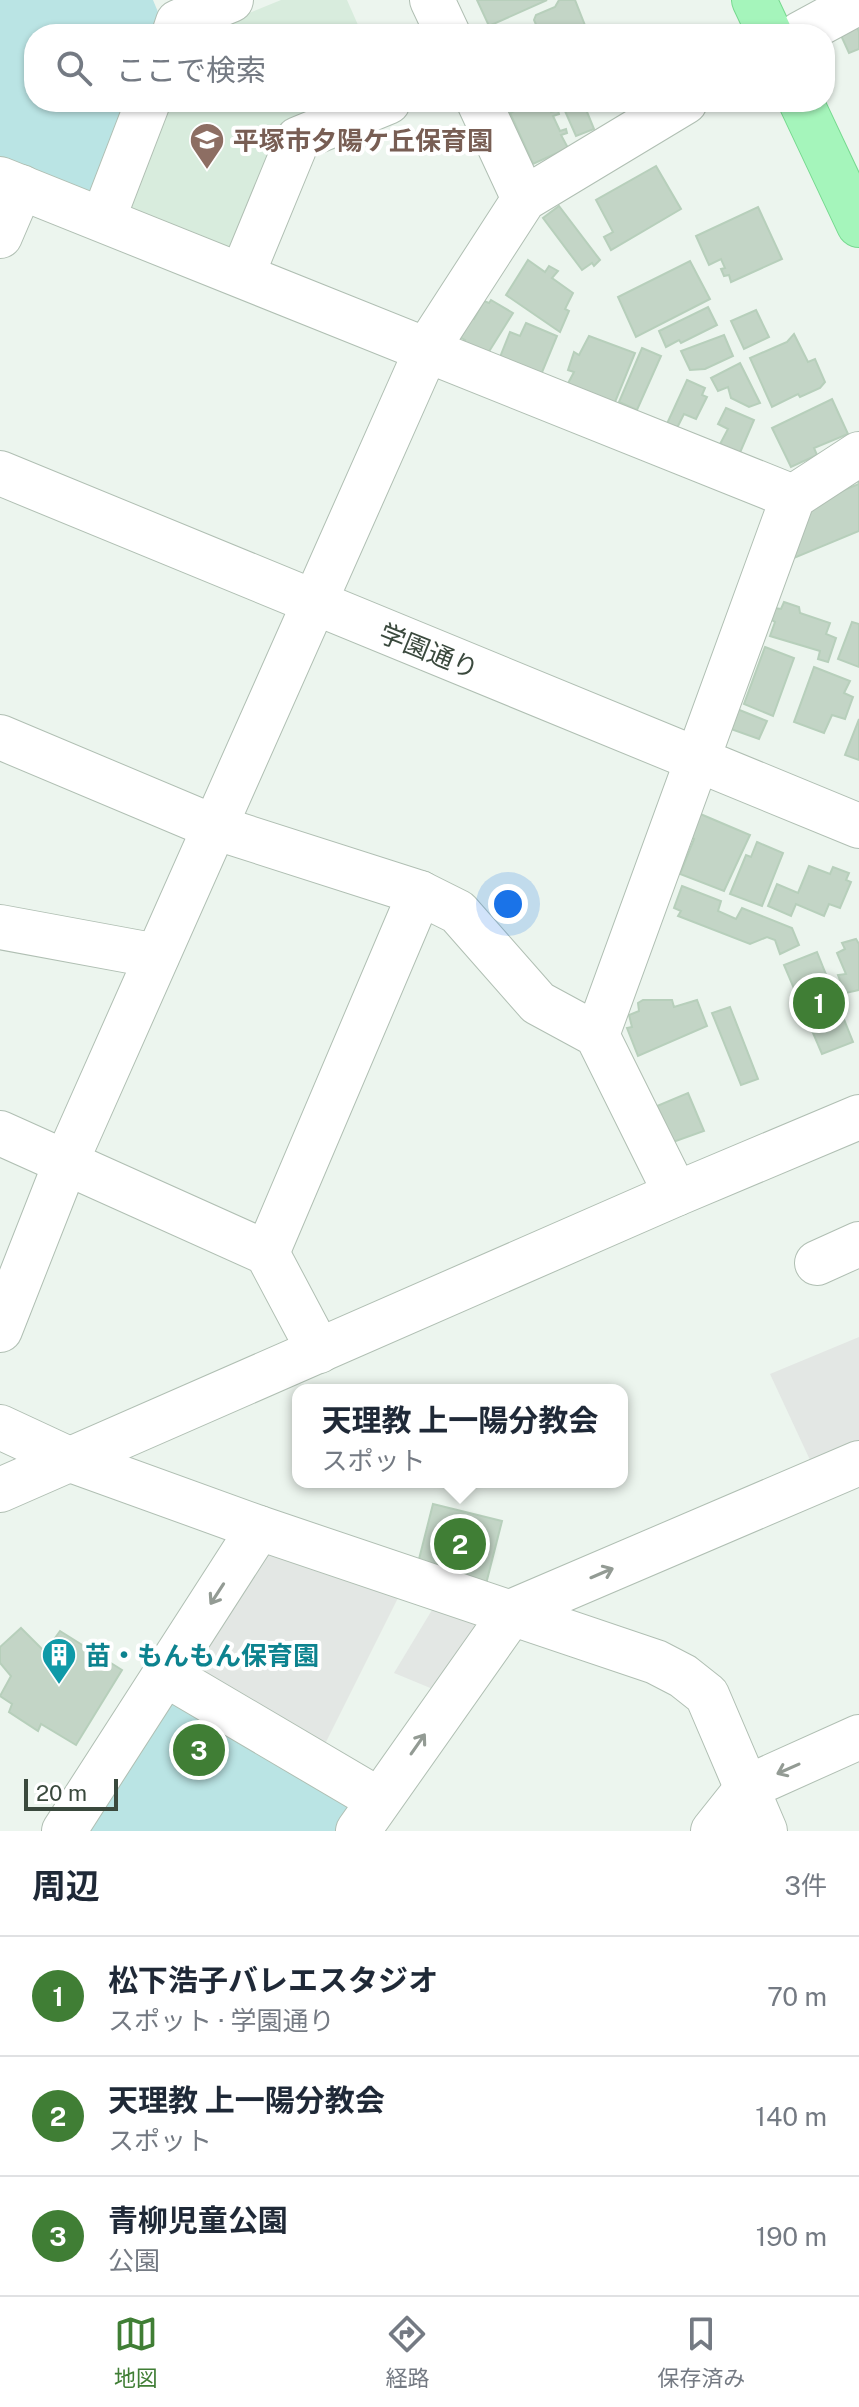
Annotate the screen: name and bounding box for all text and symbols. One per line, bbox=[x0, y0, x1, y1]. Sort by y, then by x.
search box bbox=[24, 24, 835, 112]
icon: search bbox=[52, 46, 96, 90]
text: ここで検索 bbox=[116, 52, 266, 88]
school or university icon: 平塚市夕陽ケ丘保育園 bbox=[188, 121, 226, 171]
place label: 平塚市夕陽ケ丘保育園 bbox=[233, 125, 493, 156]
street label: 学園通り bbox=[375, 617, 483, 685]
your location bbox=[488, 884, 528, 924]
pin: 1 bbox=[793, 973, 845, 1033]
popup bbox=[292, 1384, 628, 1488]
text: 天理教 上一陽分教会 bbox=[322, 1402, 598, 1438]
text: スポット bbox=[322, 1445, 426, 1476]
pin: 2 bbox=[434, 1514, 486, 1574]
one-way arrow bbox=[589, 1564, 614, 1579]
one-way arrow bbox=[208, 1582, 224, 1605]
building icon: 苗・もんもん保育園 bbox=[40, 1636, 78, 1686]
place label: 苗・もんもん保育園 bbox=[85, 1640, 319, 1671]
pin: 3 bbox=[173, 1720, 225, 1780]
one-way arrow bbox=[410, 1733, 427, 1755]
one-way arrow bbox=[776, 1762, 800, 1777]
scale bar bbox=[24, 1775, 118, 1811]
text: 20 m bbox=[36, 1780, 87, 1806]
text: 周辺 bbox=[32, 1866, 100, 1906]
text: 3件 bbox=[785, 1870, 827, 1901]
text: 松下浩子バレエスタジオ bbox=[108, 1962, 438, 1998]
text: 1 bbox=[52, 1981, 64, 2012]
text: 70 m bbox=[767, 1981, 827, 2012]
text: スポット · 学園通り bbox=[108, 2005, 334, 2036]
text: 天理教 上一陽分教会 bbox=[108, 2082, 385, 2118]
text: 2 bbox=[50, 2101, 66, 2132]
text: 140 m bbox=[755, 2101, 827, 2132]
text: スポット bbox=[108, 2125, 212, 2156]
text: 青柳児童公園 bbox=[108, 2202, 288, 2238]
text: 3 bbox=[49, 2221, 67, 2252]
text: 190 m bbox=[756, 2221, 827, 2252]
text: 公園 bbox=[108, 2245, 160, 2276]
tab: 地図 bbox=[114, 2312, 158, 2392]
tab: 経路 bbox=[385, 2312, 429, 2392]
tab: 保存済み bbox=[657, 2312, 745, 2392]

